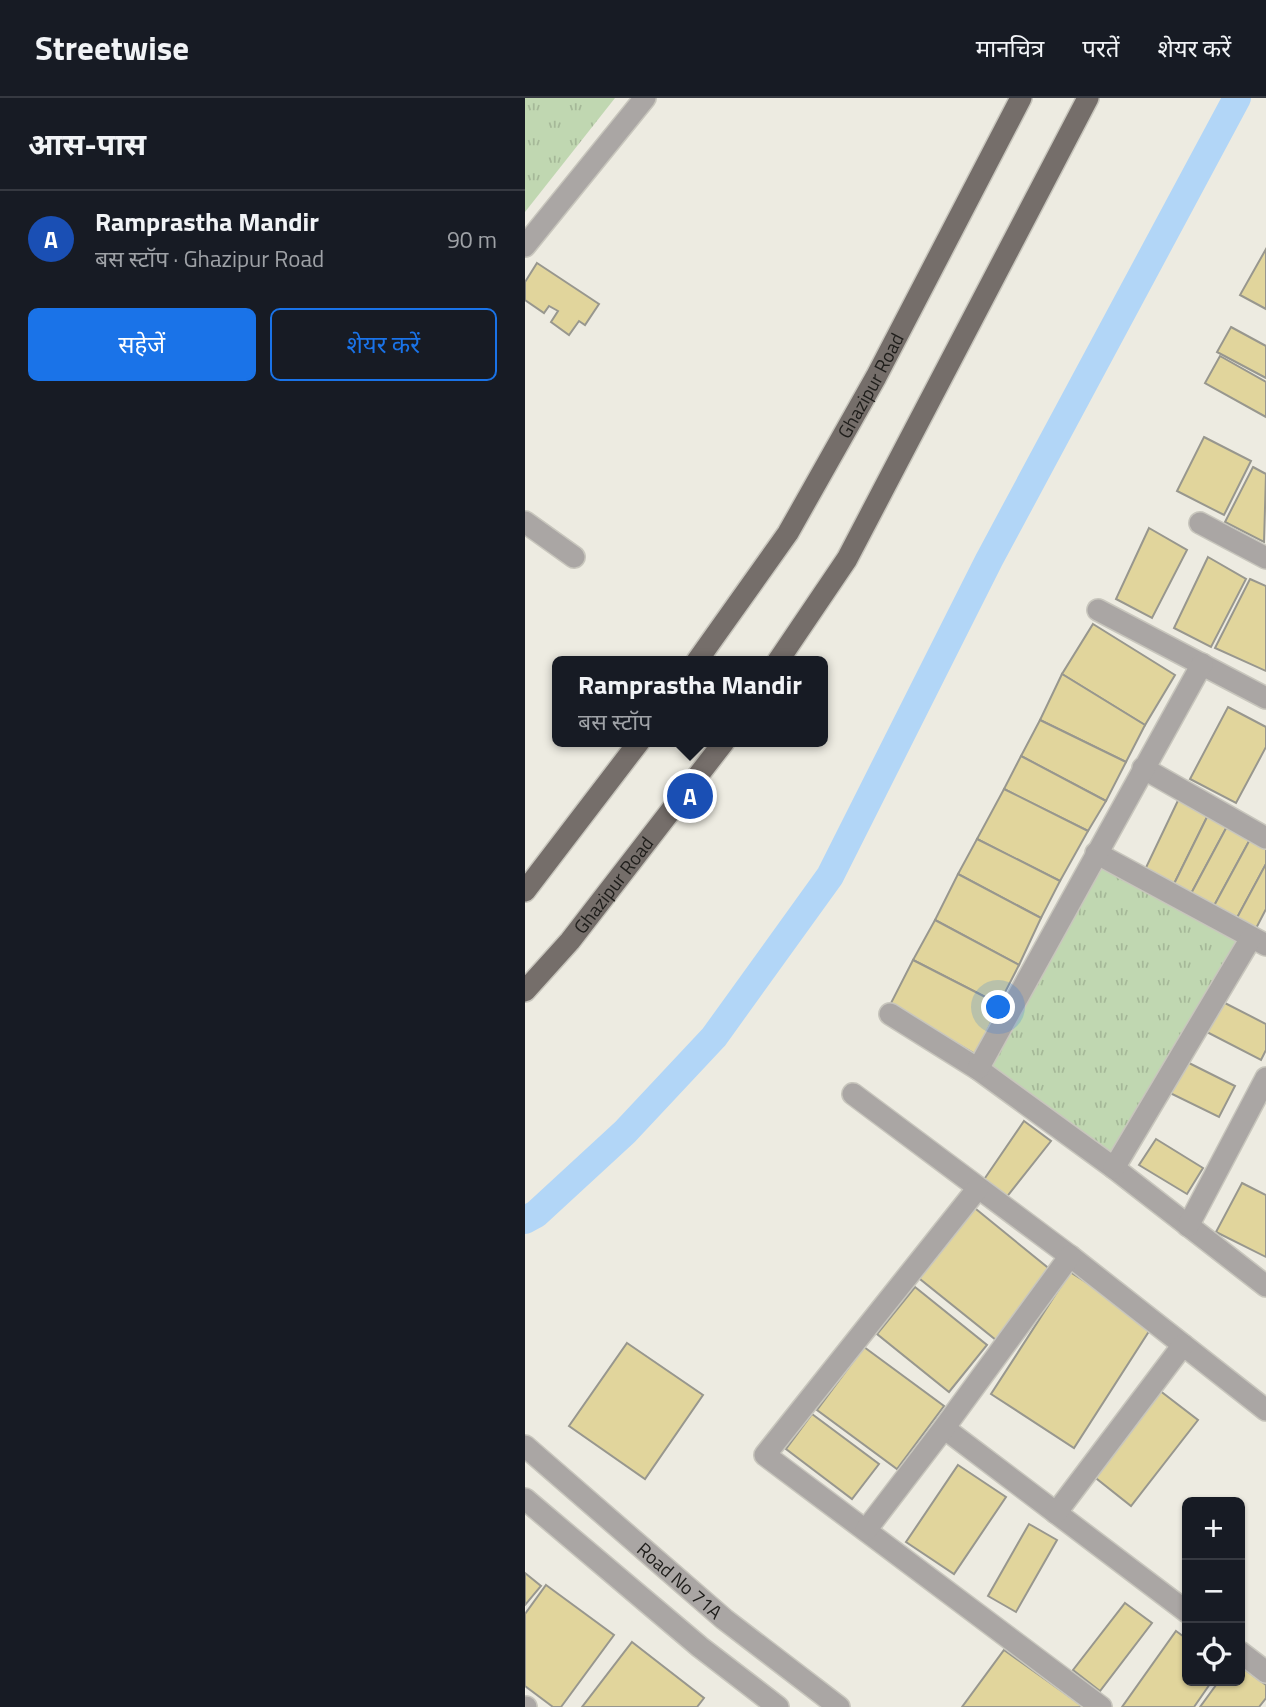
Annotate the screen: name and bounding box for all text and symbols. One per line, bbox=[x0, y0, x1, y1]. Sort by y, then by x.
text: Streetwise bbox=[35, 23, 189, 73]
text: मानचित्र bbox=[976, 30, 1044, 66]
text: परतें bbox=[1082, 30, 1119, 66]
text: शेयर करें bbox=[1157, 30, 1231, 66]
text: आस-पास bbox=[28, 121, 146, 167]
text: Ramprastha Mandir bbox=[95, 202, 319, 241]
text: A bbox=[44, 222, 58, 257]
text: 90 m bbox=[447, 222, 497, 257]
text: बस स्टॉप · Ghazipur Road bbox=[95, 241, 324, 276]
button: सहेजें bbox=[28, 308, 256, 381]
button: शेयर करें bbox=[270, 308, 497, 381]
street label: Ghazipur Road bbox=[829, 327, 911, 443]
popup bbox=[552, 656, 828, 747]
text: Ramprastha Mandir bbox=[578, 665, 802, 704]
text: बस स्टॉप bbox=[578, 704, 651, 739]
pin: A bbox=[667, 770, 713, 822]
street label: Ghazipur Road bbox=[566, 830, 660, 940]
your location bbox=[981, 990, 1015, 1024]
map controls bbox=[1182, 1497, 1245, 1686]
button: + bbox=[1182, 1497, 1245, 1560]
street label: Road No 71A bbox=[631, 1535, 729, 1625]
button: − bbox=[1182, 1560, 1245, 1623]
button: locate bbox=[1182, 1623, 1245, 1686]

